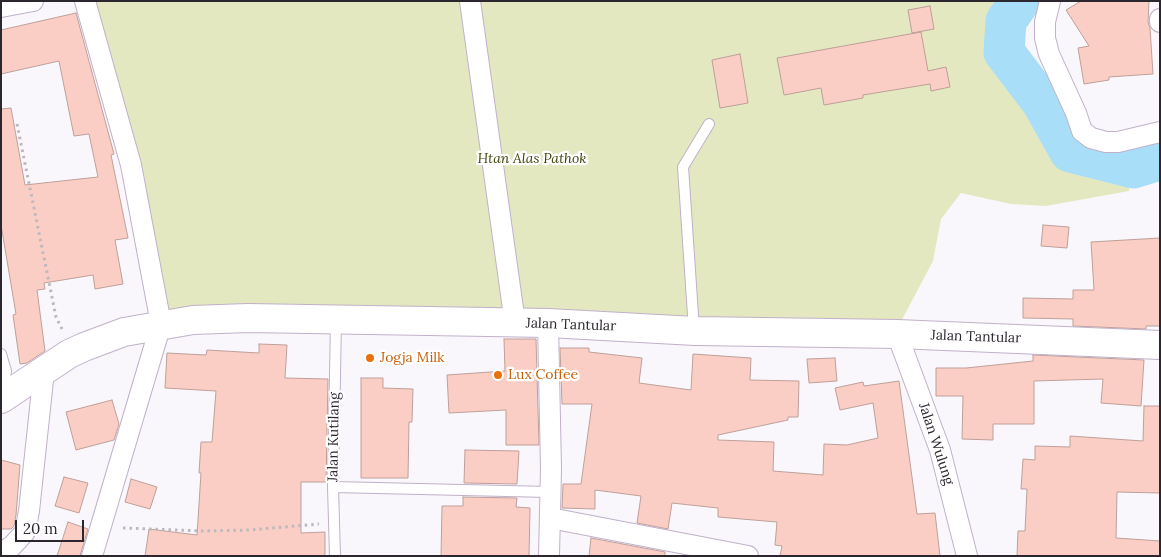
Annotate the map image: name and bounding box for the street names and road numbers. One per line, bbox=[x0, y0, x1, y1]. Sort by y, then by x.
street label: Jalan Tantular bbox=[525, 315, 617, 335]
street label: Jalan Tantular bbox=[930, 327, 1022, 347]
street label: Jalan Kutilang bbox=[325, 392, 343, 482]
street label: Jalan Wulung bbox=[915, 401, 957, 487]

